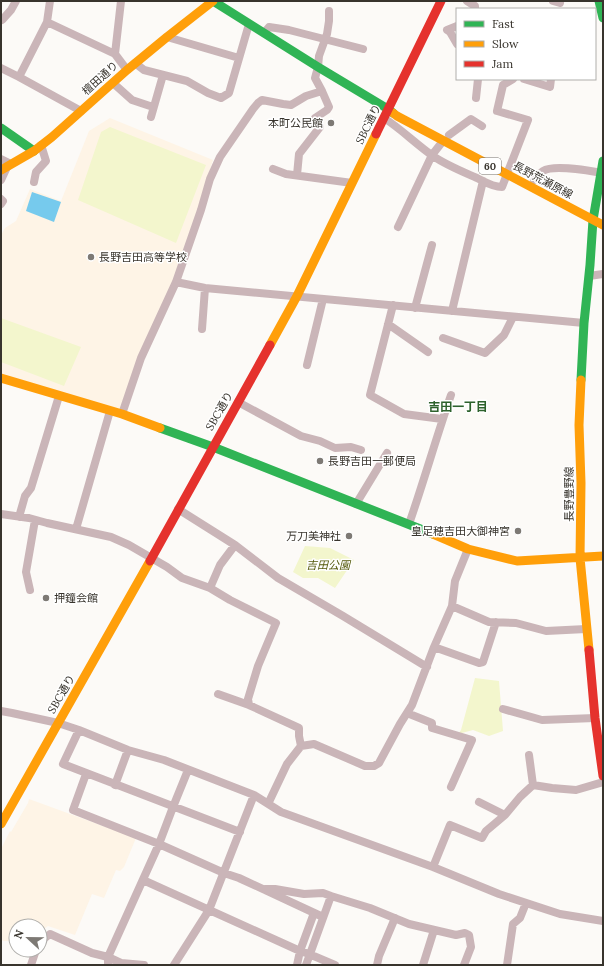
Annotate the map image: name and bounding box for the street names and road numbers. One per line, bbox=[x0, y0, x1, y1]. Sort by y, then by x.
street label: 檀田通り bbox=[79, 58, 121, 98]
street label: SBC通り bbox=[352, 102, 384, 146]
road number: 60 bbox=[479, 158, 501, 174]
street label: 長野荒瀬原線 bbox=[511, 158, 575, 202]
street label: SBC通り bbox=[202, 389, 236, 433]
street label: 長野豊野線 bbox=[562, 467, 576, 522]
street label: SBC通り bbox=[44, 672, 78, 716]

